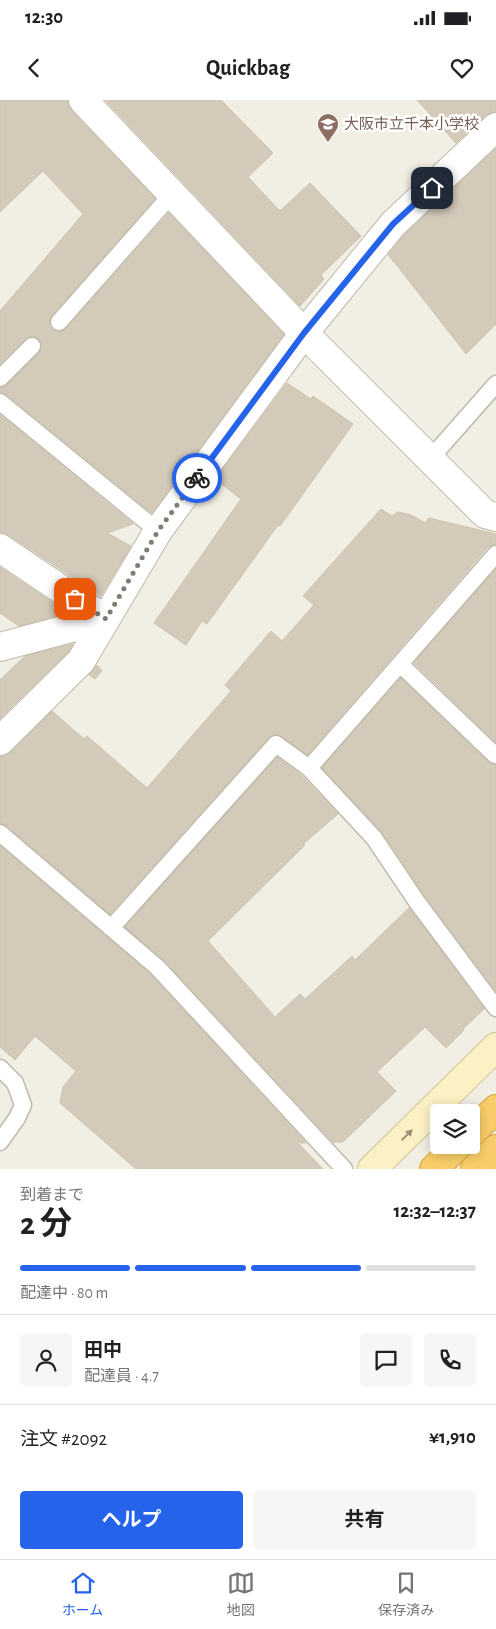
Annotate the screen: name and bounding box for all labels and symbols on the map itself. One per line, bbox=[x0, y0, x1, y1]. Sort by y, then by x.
school or university icon: 大阪市立千本小学校 bbox=[316, 112, 340, 143]
place label: 大阪市立千本小学校 bbox=[344, 116, 479, 132]
pin bbox=[411, 167, 453, 209]
courier bbox=[172, 453, 222, 503]
pin bbox=[54, 578, 96, 620]
one-way arrow bbox=[401, 1129, 413, 1141]

